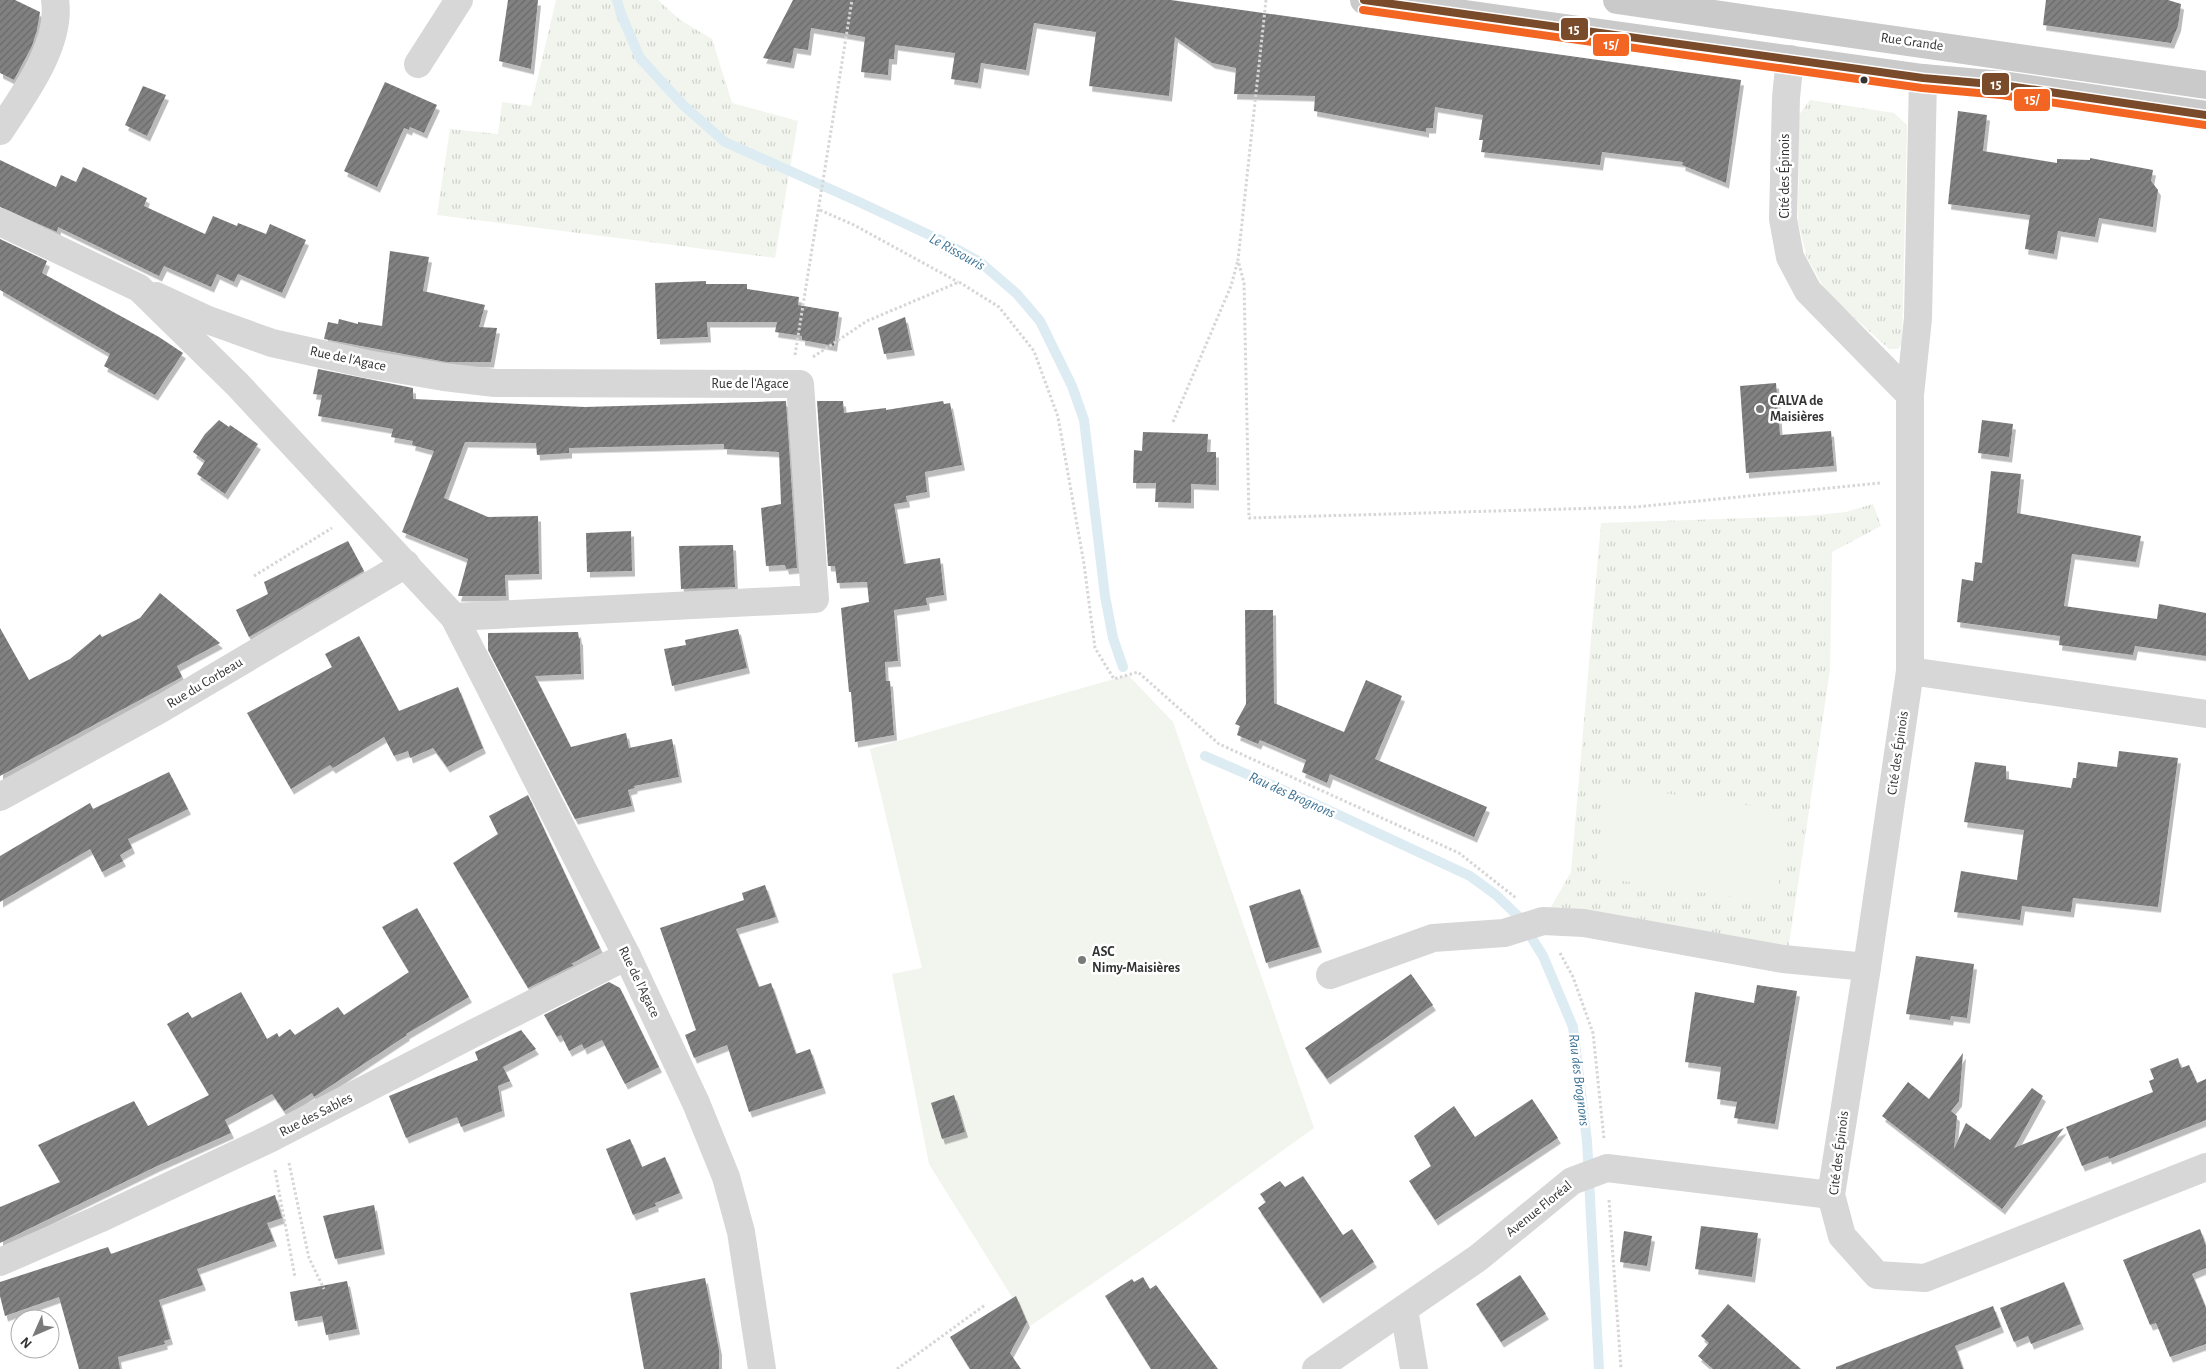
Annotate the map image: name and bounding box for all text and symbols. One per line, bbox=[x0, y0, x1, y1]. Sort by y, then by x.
line badge: 15 bbox=[1560, 17, 1589, 41]
text: 15 bbox=[1568, 23, 1580, 37]
street label: Rue Grande bbox=[1880, 31, 1944, 53]
line badge: 15/ bbox=[1592, 33, 1630, 57]
text: 15/ bbox=[1603, 38, 1620, 52]
line badge: 15 bbox=[1981, 72, 2010, 96]
unlabelled marker bbox=[1859, 75, 1869, 85]
text: 15 bbox=[1990, 78, 2002, 92]
line badge: 15/ bbox=[2013, 88, 2051, 112]
text: 15/ bbox=[2024, 93, 2041, 107]
street label: Cité des Épinois bbox=[1775, 134, 1792, 218]
water label: Le Rissouris bbox=[927, 231, 987, 273]
street label: Rue de l'Agace bbox=[309, 344, 387, 374]
street label: Rue de l'Agace bbox=[711, 377, 789, 391]
place label: CALVA de Maisières bbox=[1770, 394, 1824, 424]
marker: CALVA de Maisières bbox=[1754, 403, 1766, 415]
street label: Rue du Corbeau bbox=[165, 655, 245, 711]
street label: Cité des Épinois bbox=[1882, 710, 1911, 796]
water label: Rau des Brognons bbox=[1247, 769, 1338, 821]
street label: Rue de l'Agace bbox=[616, 944, 662, 1020]
place label: ASC Nimy-Maisières bbox=[1092, 945, 1180, 975]
marker: ASC Nimy-Maisières bbox=[1076, 954, 1088, 966]
water label: Rau des Brognons bbox=[1566, 1033, 1592, 1127]
street label: Rue des Sables bbox=[277, 1091, 355, 1139]
street label: Cité des Épinois bbox=[1824, 1110, 1851, 1196]
street label: Avenue Floréal bbox=[1503, 1178, 1575, 1240]
north arrow bbox=[10, 1309, 60, 1359]
text: N bbox=[18, 1334, 35, 1351]

